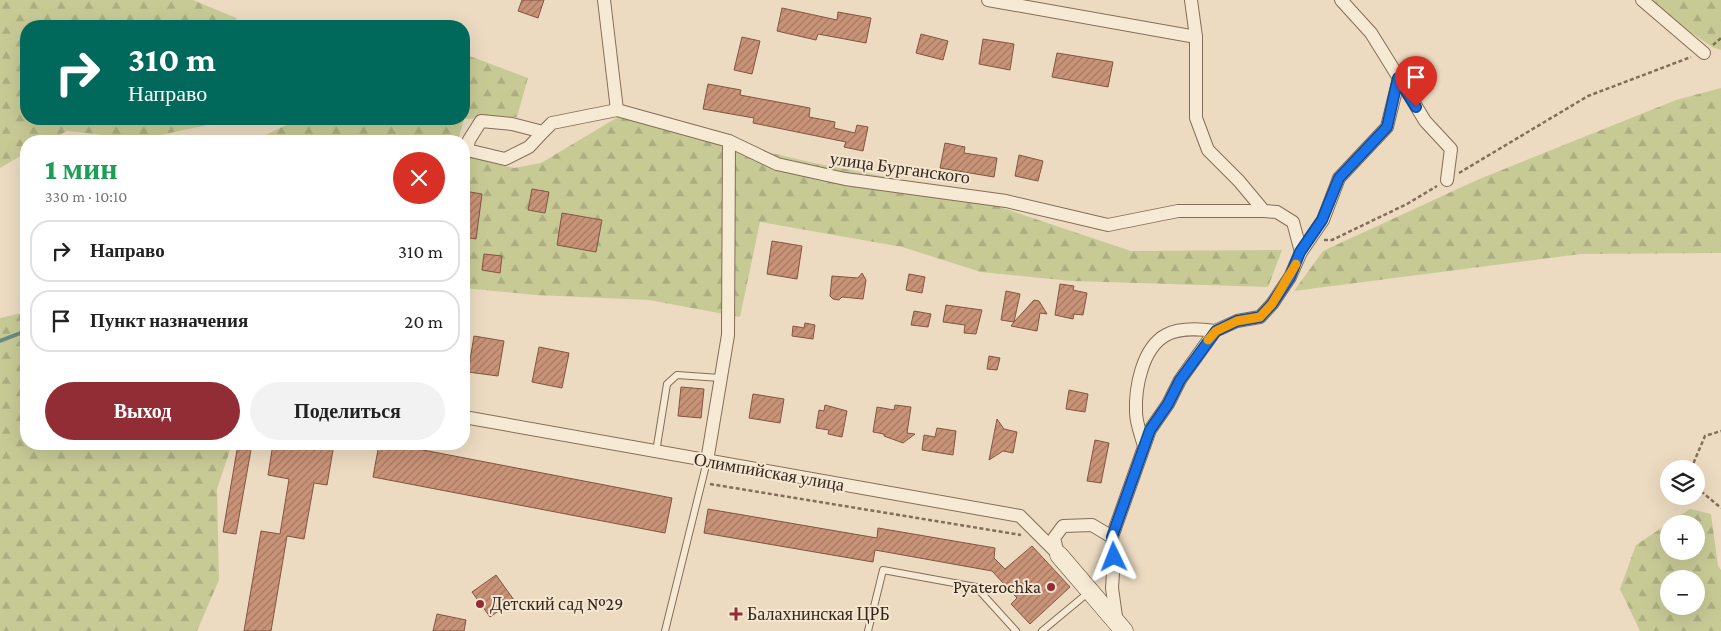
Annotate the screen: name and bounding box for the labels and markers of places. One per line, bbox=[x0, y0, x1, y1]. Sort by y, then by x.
pin bbox=[1395, 56, 1437, 107]
place label: Pyaterochka bbox=[953, 577, 1041, 597]
marker: Pyaterochka bbox=[1045, 581, 1057, 593]
place label: Детский сад №29 bbox=[490, 594, 623, 614]
marker: Детский сад №29 bbox=[474, 598, 486, 610]
place label: Балахнинская ЦРБ bbox=[747, 604, 890, 624]
marker: Балахнинская ЦРБ bbox=[729, 607, 743, 621]

